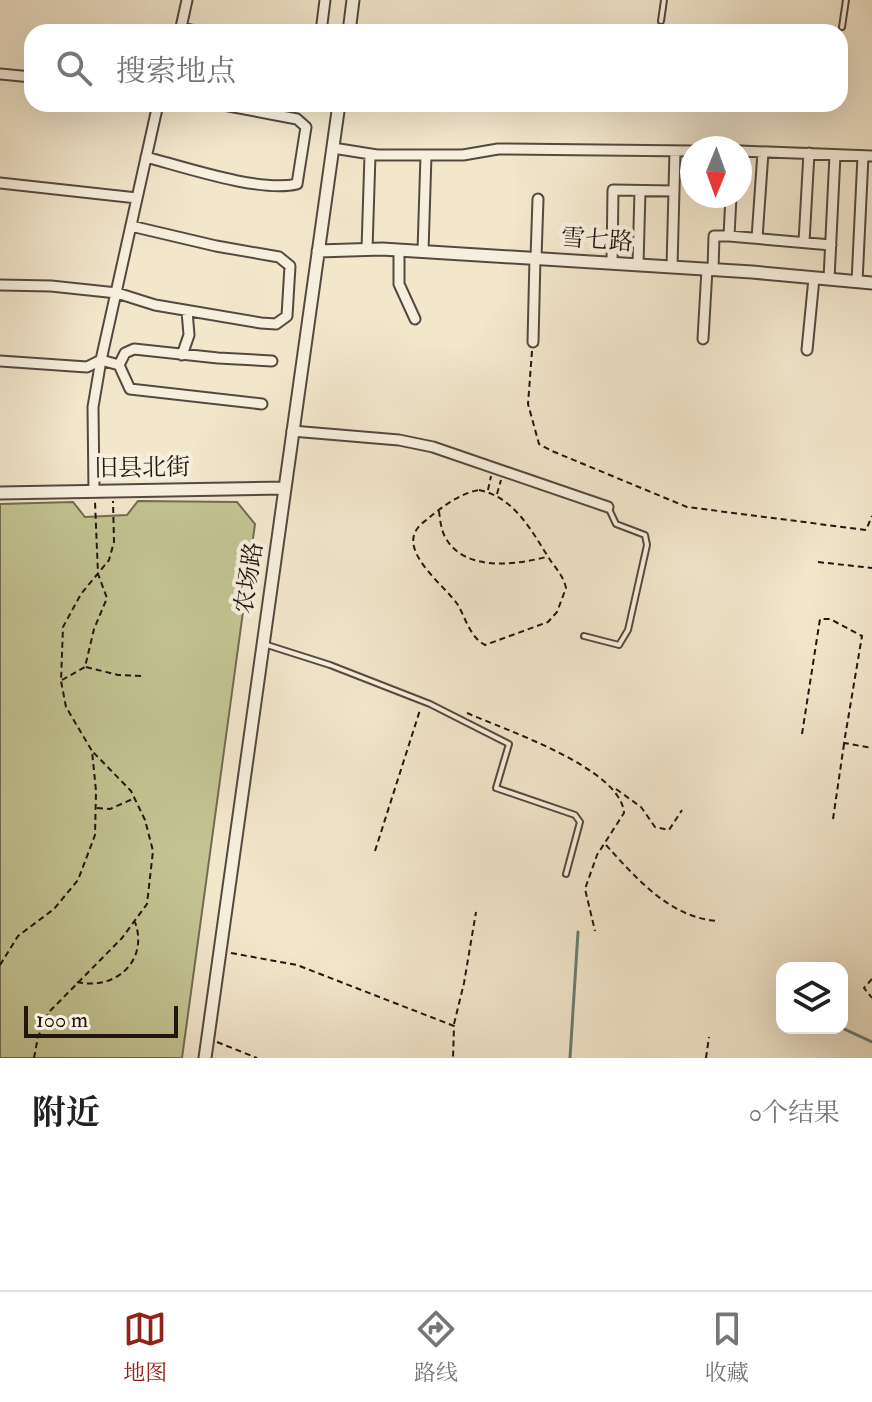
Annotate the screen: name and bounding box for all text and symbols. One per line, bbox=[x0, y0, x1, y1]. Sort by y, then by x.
search box bbox=[24, 24, 848, 112]
icon: search bbox=[52, 46, 96, 90]
text: 搜索地点 bbox=[116, 53, 236, 90]
north arrow bbox=[680, 136, 752, 208]
street label: 雪七路 bbox=[560, 222, 634, 258]
street label: 旧县北街 bbox=[94, 452, 190, 484]
street label: 农场路 bbox=[228, 540, 270, 616]
map controls bbox=[776, 962, 848, 1034]
button: layers bbox=[776, 962, 848, 1034]
scale bar bbox=[24, 1002, 178, 1038]
text: 100 m bbox=[36, 1006, 88, 1034]
text: 附近 bbox=[32, 1092, 100, 1135]
text: 0个结果 bbox=[749, 1097, 840, 1129]
tab: 地图 bbox=[123, 1307, 167, 1387]
tab: 路线 bbox=[414, 1307, 458, 1387]
tab: 收藏 bbox=[705, 1307, 749, 1387]

